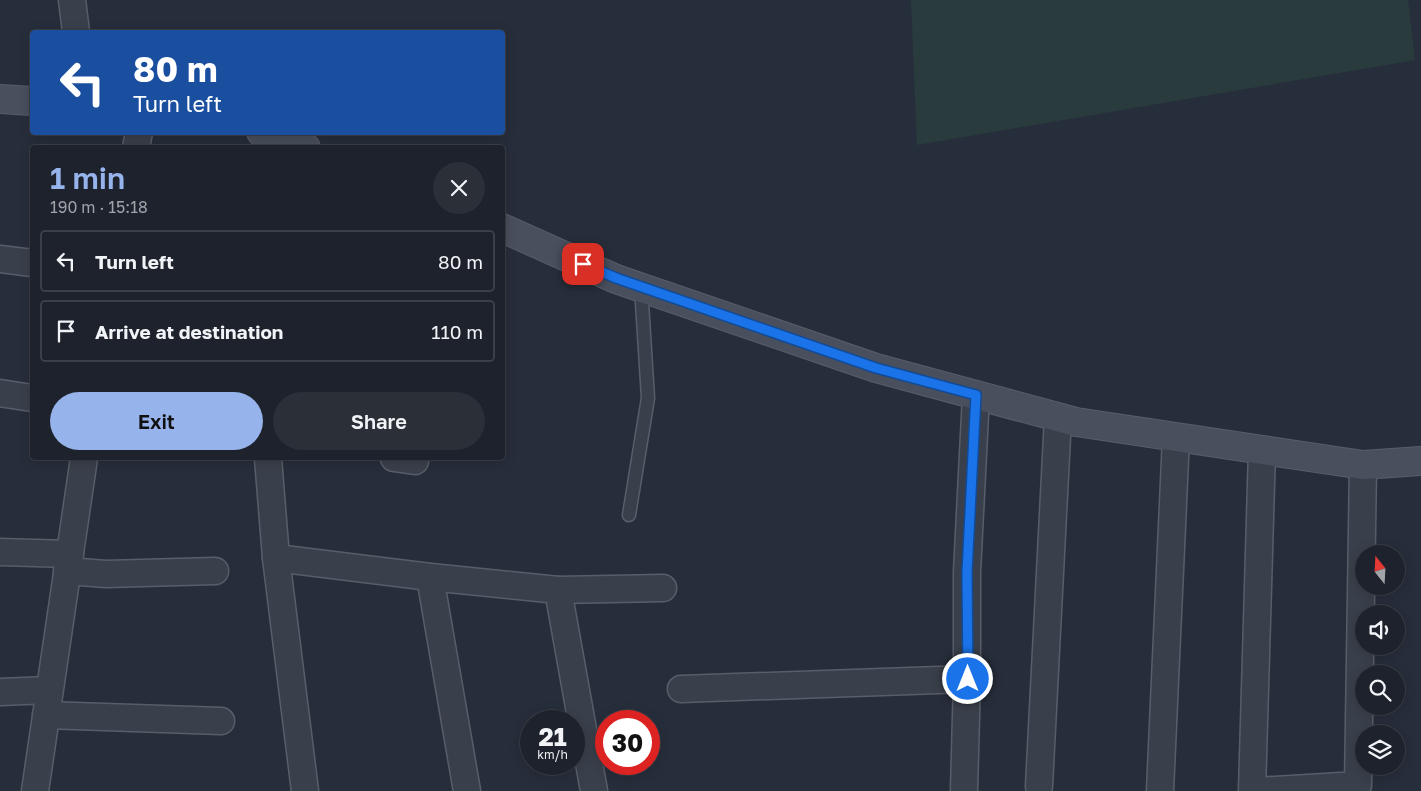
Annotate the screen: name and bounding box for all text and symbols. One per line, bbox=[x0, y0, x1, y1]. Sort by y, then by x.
text: 80 m bbox=[133, 48, 218, 90]
icon: left bbox=[50, 50, 115, 115]
text: Turn left bbox=[133, 90, 222, 117]
text: 1 min bbox=[50, 160, 125, 196]
button: close bbox=[433, 162, 485, 214]
text: 190 m · 15:18 bbox=[50, 197, 148, 217]
pin bbox=[562, 243, 604, 285]
icon: left bbox=[52, 247, 80, 275]
text: Turn left bbox=[95, 250, 174, 273]
text: 80 m bbox=[438, 250, 483, 273]
icon: arrive bbox=[569, 250, 597, 278]
icon: arrive bbox=[52, 317, 80, 345]
text: Arrive at destination bbox=[95, 320, 283, 343]
text: 110 m bbox=[431, 320, 483, 343]
button: Exit bbox=[50, 392, 263, 450]
button: Share bbox=[273, 392, 485, 450]
north arrow bbox=[1355, 545, 1405, 595]
map controls bbox=[1355, 545, 1405, 775]
button: sound bbox=[1355, 605, 1405, 655]
position arrow bbox=[941, 652, 993, 704]
button: search bbox=[1355, 665, 1405, 715]
speed limit sign: 30 bbox=[595, 710, 660, 775]
text: 21 bbox=[538, 721, 567, 752]
button: layers bbox=[1355, 725, 1405, 775]
text: km/h bbox=[537, 747, 568, 762]

